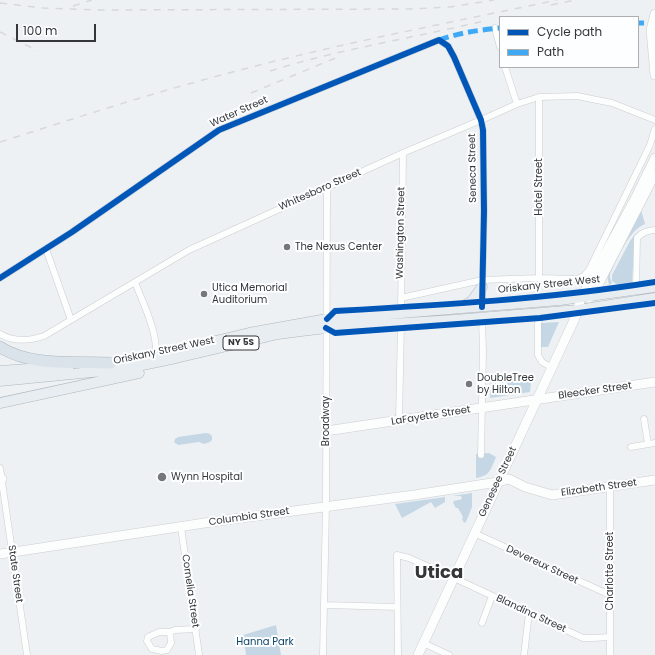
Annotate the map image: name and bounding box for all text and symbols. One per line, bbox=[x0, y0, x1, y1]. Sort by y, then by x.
scale bar bbox=[18, 16, 98, 42]
legend bbox=[499, 16, 639, 68]
text: 100 m bbox=[23, 22, 57, 39]
text: Cycle path bbox=[537, 23, 602, 40]
text: Path bbox=[537, 43, 564, 60]
street label: Water Street bbox=[208, 94, 270, 130]
street label: Seneca Street bbox=[466, 133, 480, 203]
street label: Hotel Street bbox=[533, 158, 545, 216]
street label: Whitesboro Street bbox=[277, 166, 363, 214]
street label: Washington Street bbox=[394, 187, 408, 279]
place label: The Nexus Center bbox=[295, 241, 382, 253]
marker: The Nexus Center bbox=[282, 242, 292, 252]
street label: Oriskany Street West bbox=[497, 274, 601, 296]
place label: Utica Memorial Auditorium bbox=[212, 282, 287, 306]
marker: Utica Memorial Auditorium bbox=[199, 289, 209, 299]
street label: Oriskany Street West bbox=[113, 334, 215, 368]
road number: NY 5S bbox=[223, 336, 259, 350]
place label: DoubleTree by Hilton bbox=[477, 372, 534, 396]
marker: DoubleTree by Hilton bbox=[464, 379, 474, 389]
street label: Bleecker Street bbox=[557, 380, 633, 402]
street label: Broadway bbox=[320, 396, 332, 446]
street label: LaFayette Street bbox=[390, 404, 472, 428]
street label: Genesee Street bbox=[476, 445, 520, 519]
marker: Wynn Hospital bbox=[156, 471, 168, 483]
place label: Wynn Hospital bbox=[171, 471, 242, 483]
street label: Elizabeth Street bbox=[560, 477, 638, 499]
street label: Columbia Street bbox=[208, 505, 290, 529]
street label: Charlotte Street bbox=[604, 532, 616, 610]
street label: Devereux Street bbox=[504, 543, 580, 587]
street label: State Street bbox=[5, 544, 25, 604]
street label: Cornelia Street bbox=[179, 553, 201, 629]
district label: Utica bbox=[415, 562, 463, 584]
street label: Blandina Street bbox=[494, 592, 568, 636]
park label: Hanna Park bbox=[236, 636, 294, 648]

